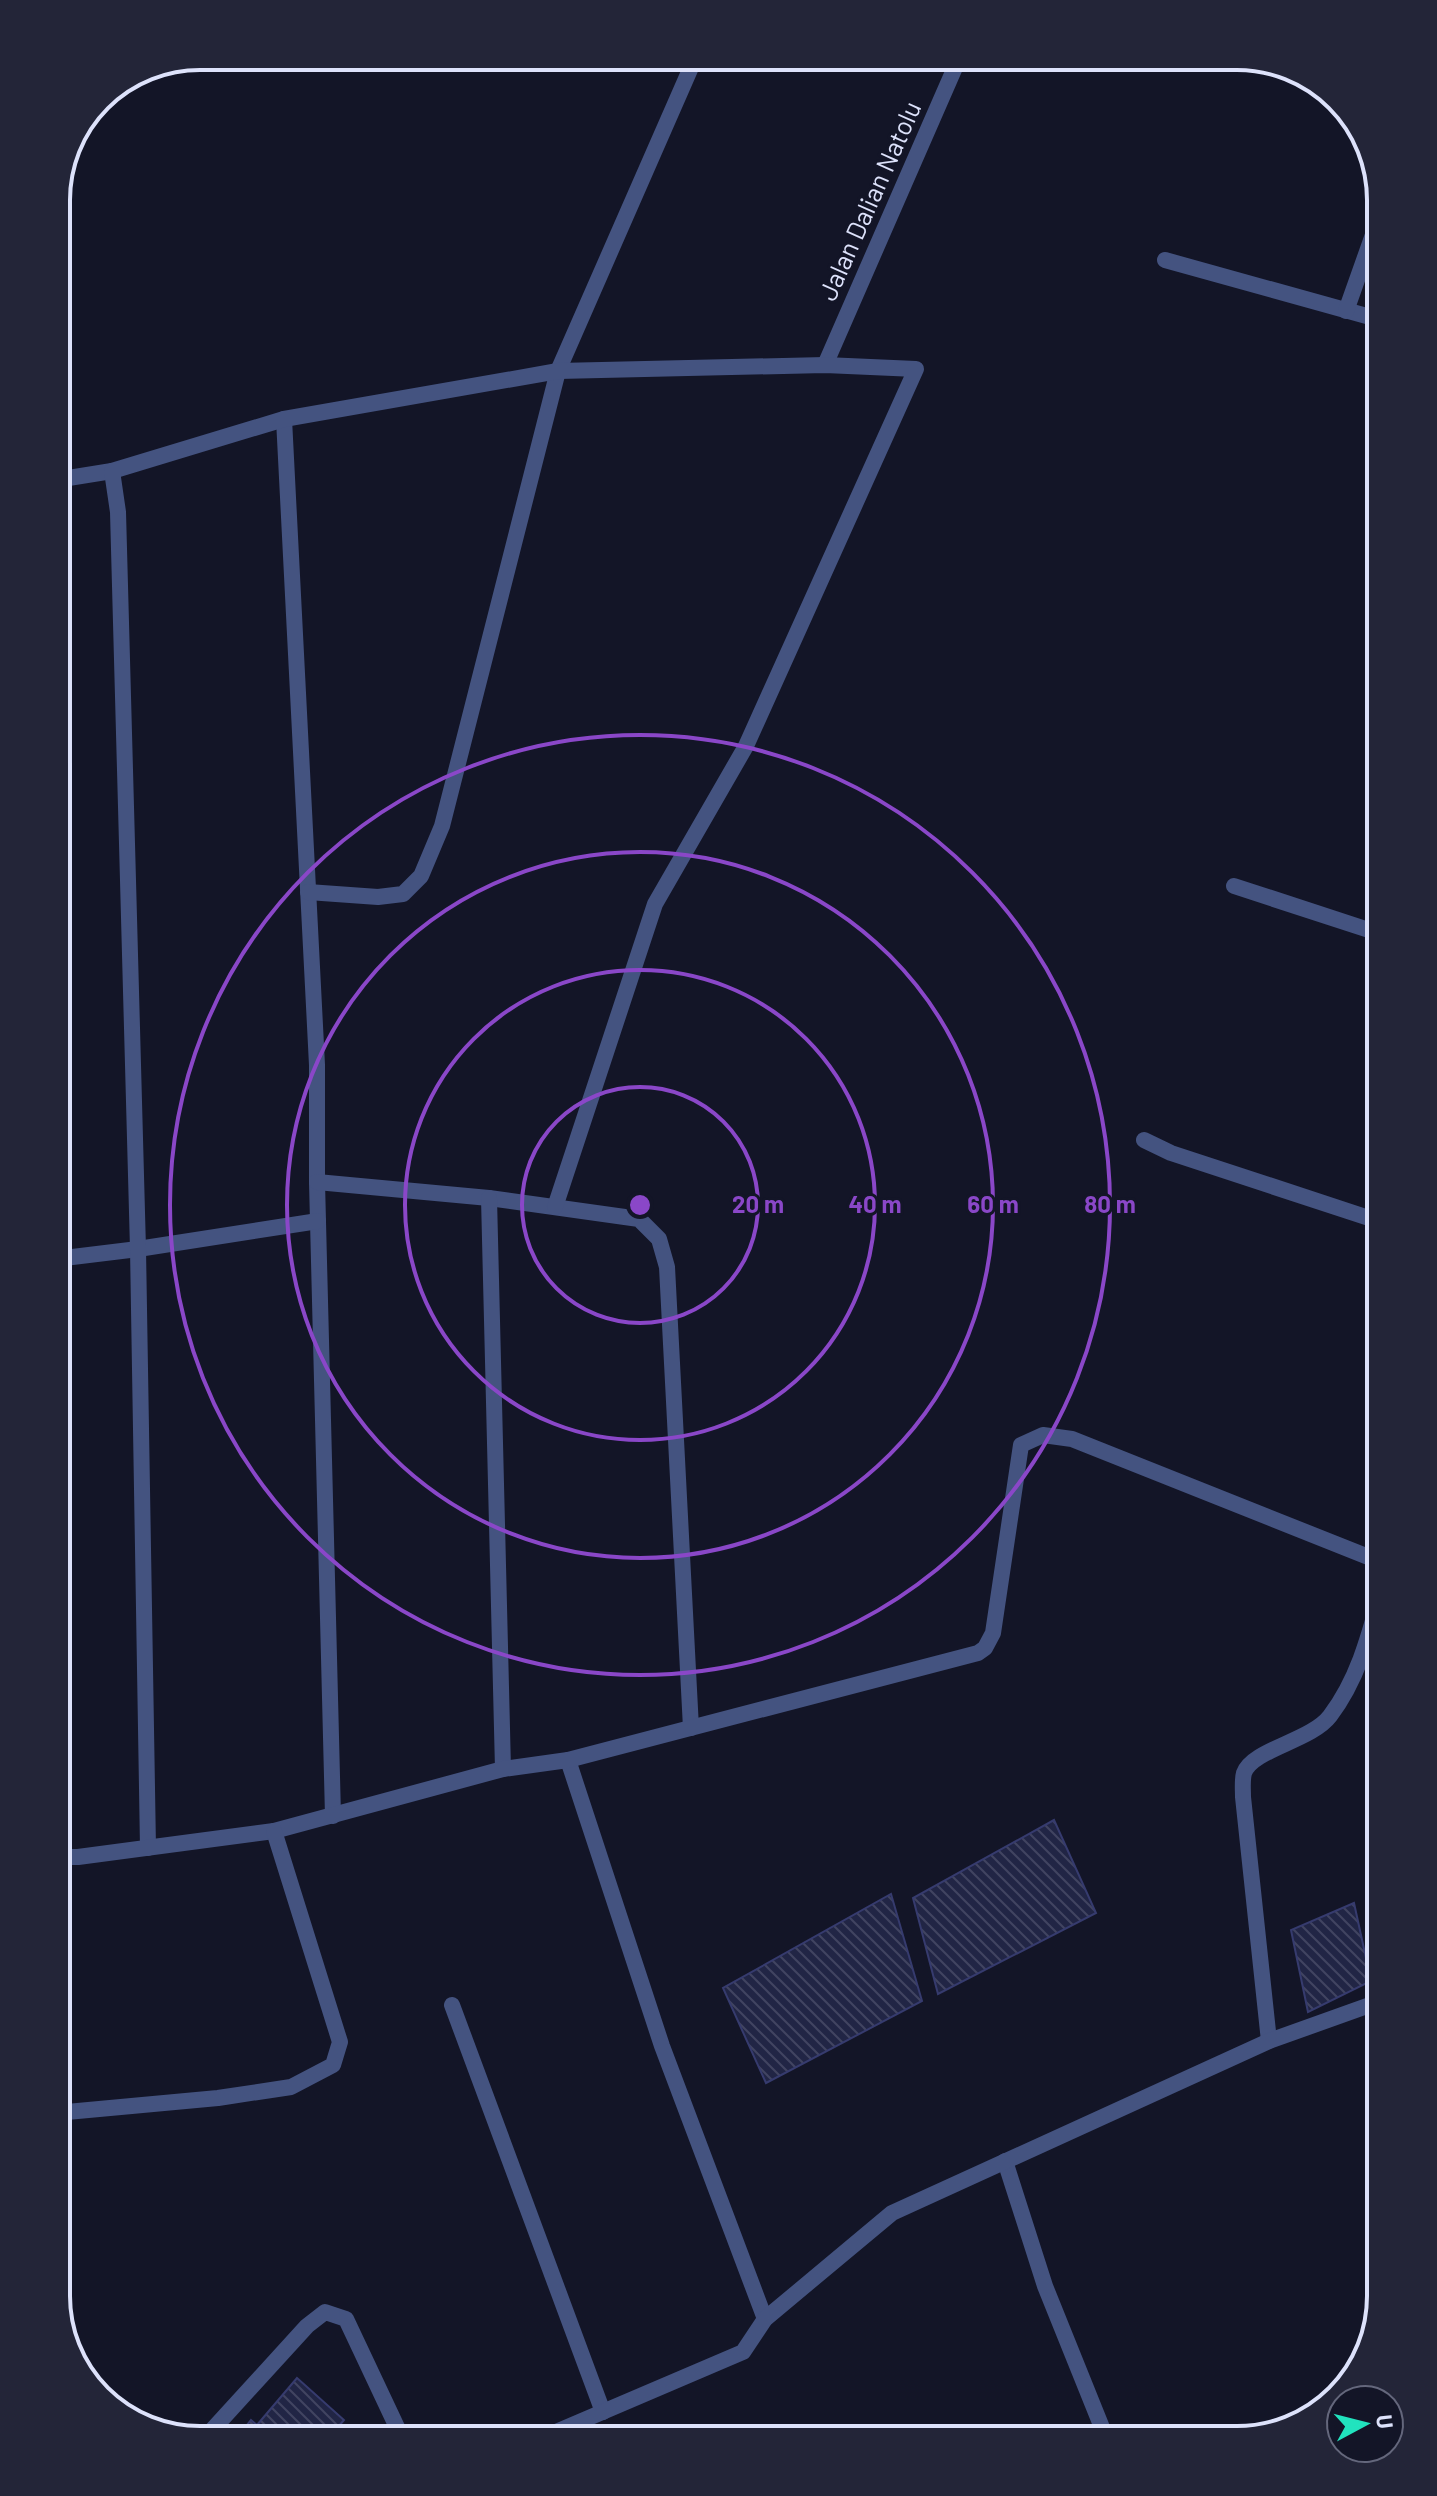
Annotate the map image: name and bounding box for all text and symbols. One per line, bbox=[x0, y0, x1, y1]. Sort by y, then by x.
street label: Jalan Dalian Natolu bbox=[811, 96, 927, 305]
text: 20 m bbox=[732, 1189, 784, 1218]
text: 40 m bbox=[848, 1189, 902, 1218]
text: 60 m bbox=[967, 1189, 1019, 1218]
text: 80 m bbox=[1084, 1189, 1136, 1218]
centre of rings bbox=[626, 1191, 654, 1219]
north arrow bbox=[1325, 2384, 1405, 2464]
text: U bbox=[1372, 2413, 1400, 2430]

